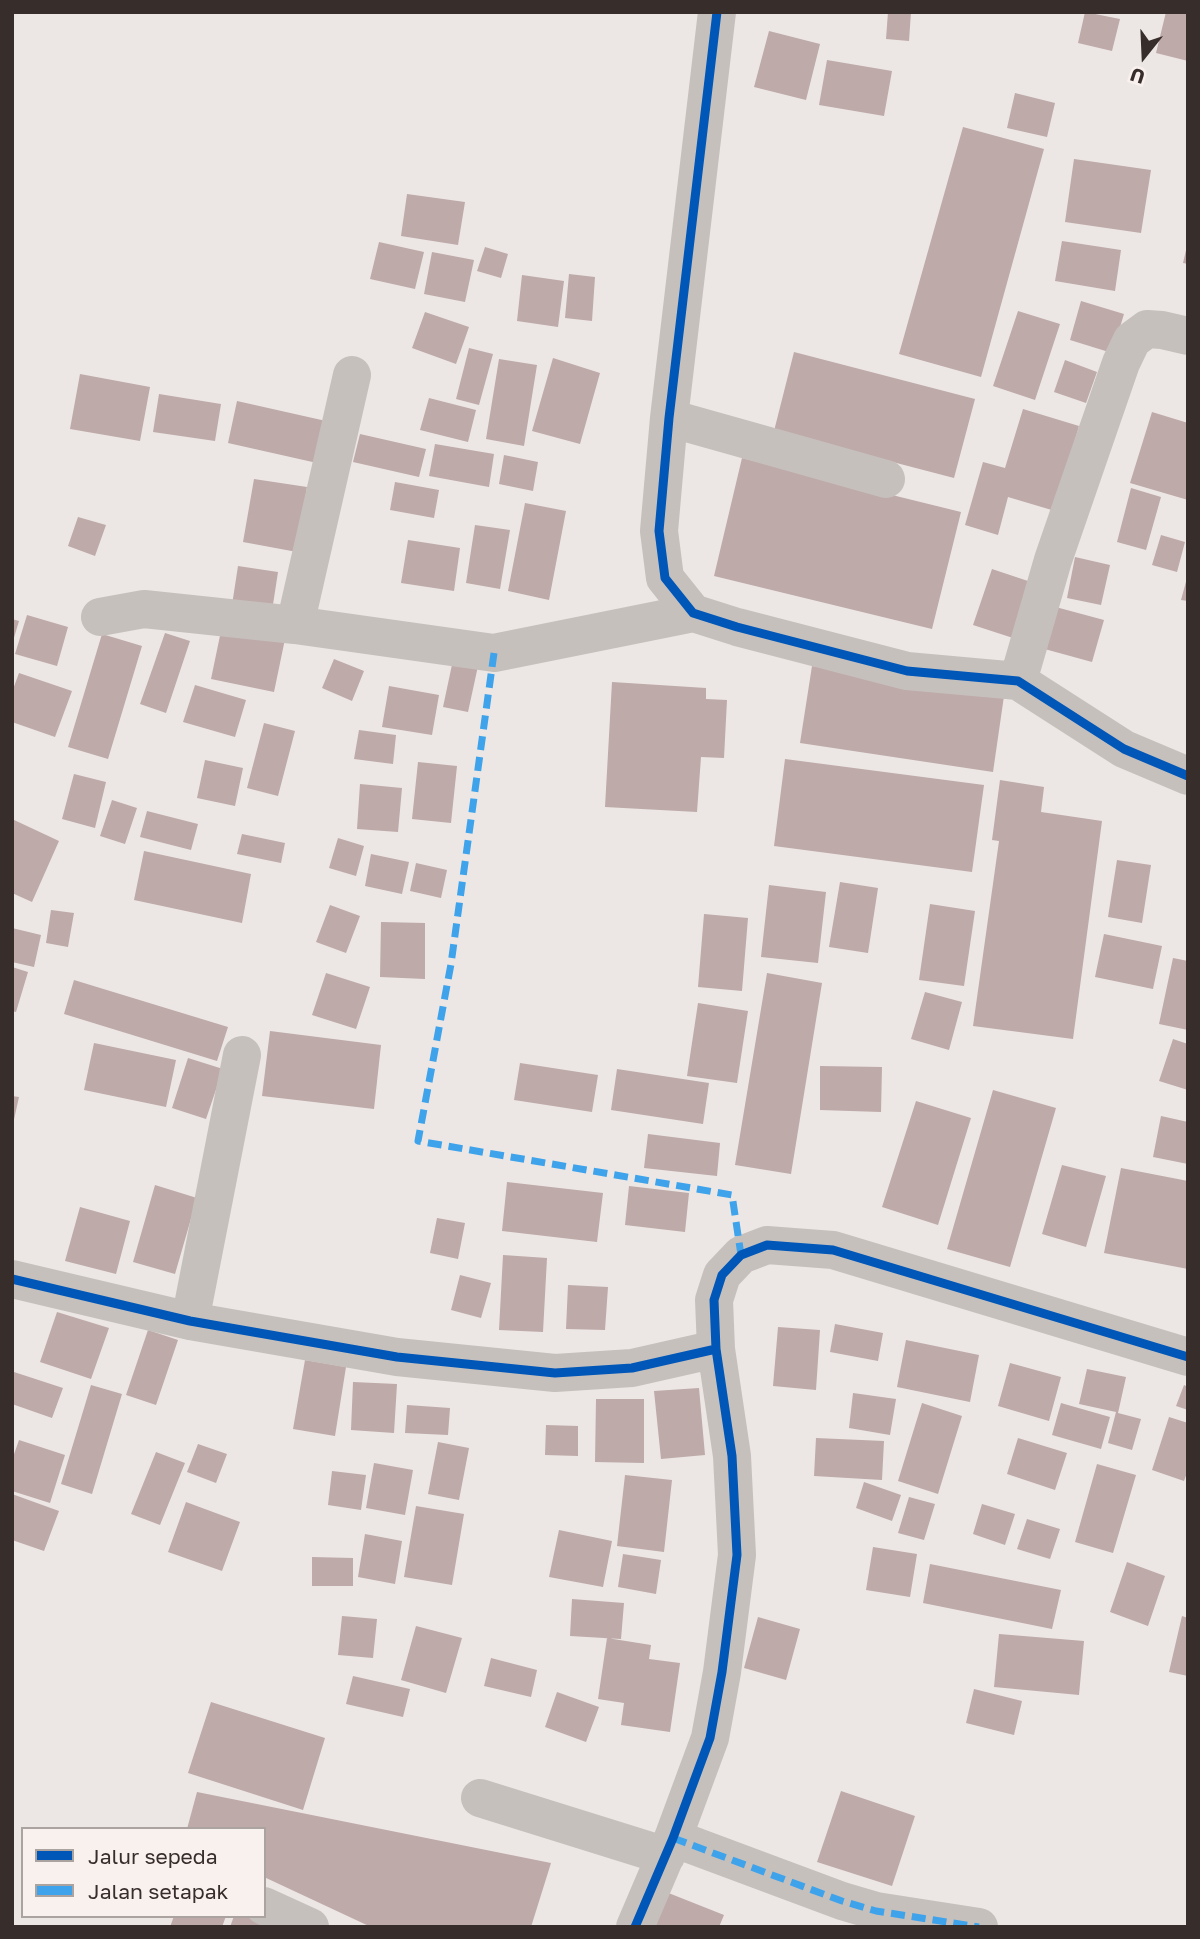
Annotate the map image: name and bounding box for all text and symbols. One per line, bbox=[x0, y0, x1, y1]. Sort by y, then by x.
north arrow bbox=[1109, 21, 1179, 91]
text: U bbox=[1127, 63, 1148, 90]
legend bbox=[21, 1827, 266, 1918]
text: Jalur sepeda bbox=[88, 1843, 218, 1869]
text: Jalan setapak bbox=[88, 1878, 229, 1904]

